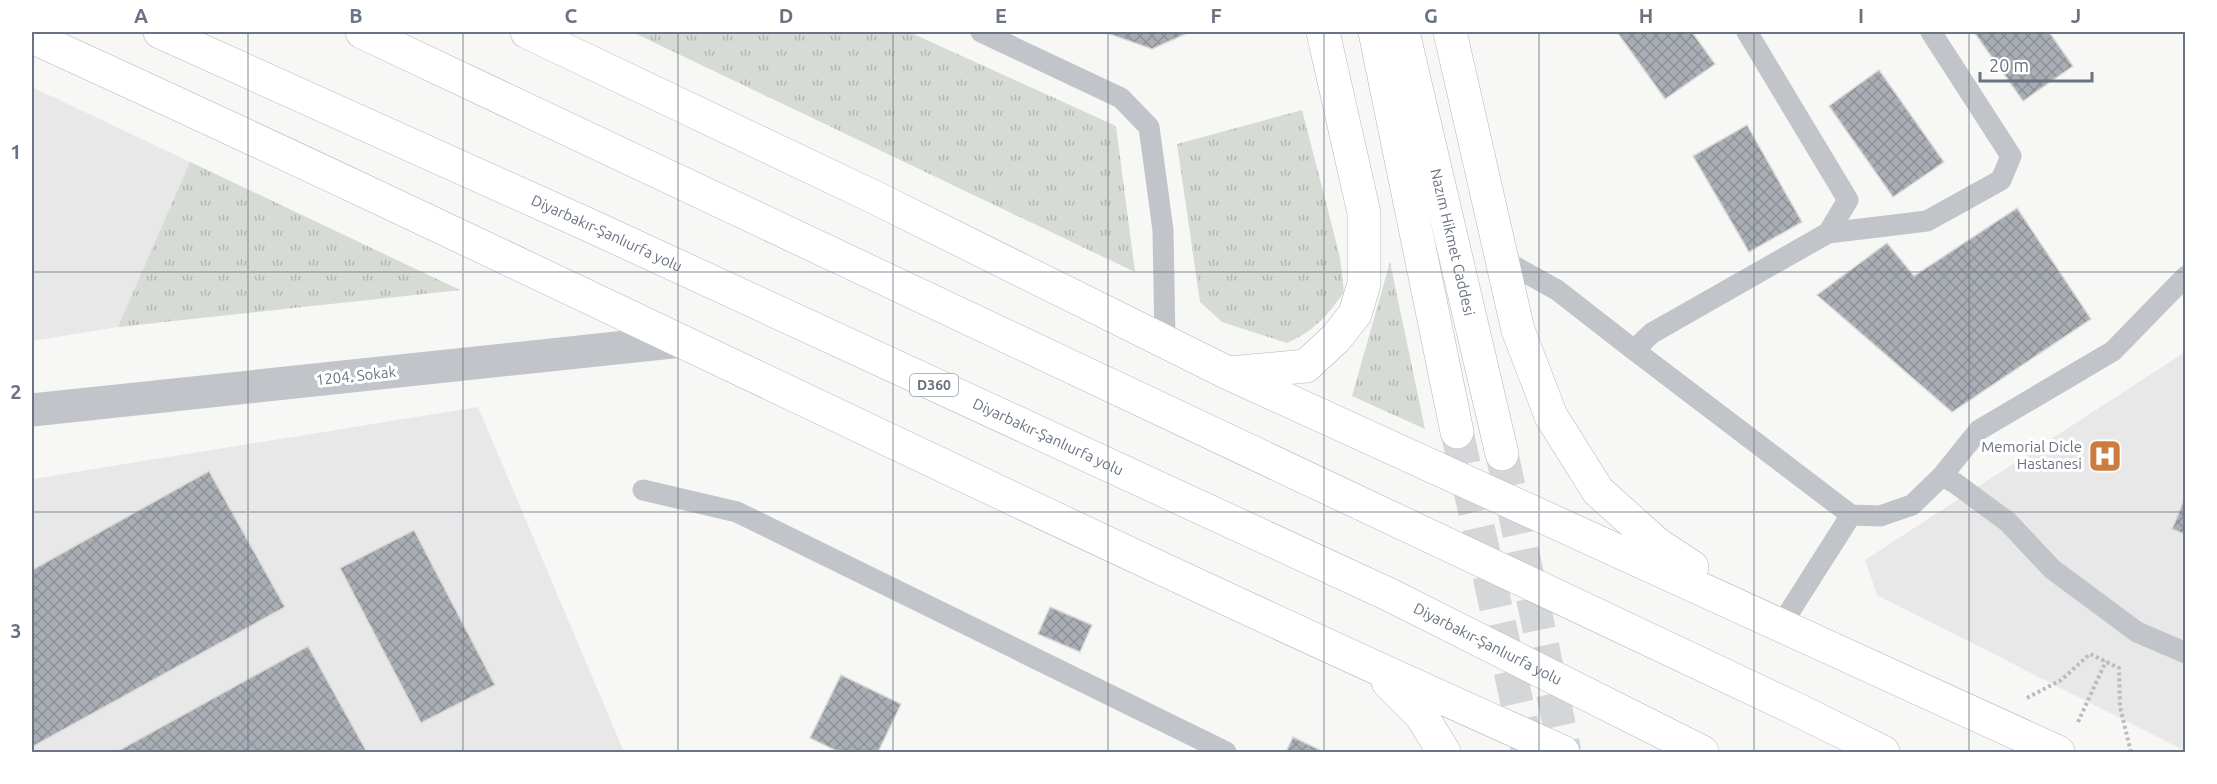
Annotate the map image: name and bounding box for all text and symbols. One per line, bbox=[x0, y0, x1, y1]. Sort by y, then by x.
text: A bbox=[134, 4, 148, 27]
text: B bbox=[349, 4, 363, 27]
text: C bbox=[565, 4, 578, 27]
text: D bbox=[779, 4, 793, 27]
text: E bbox=[995, 4, 1007, 27]
text: F bbox=[1210, 4, 1222, 27]
text: G bbox=[1424, 4, 1438, 27]
text: H bbox=[1639, 4, 1653, 27]
text: I bbox=[1858, 4, 1864, 27]
text: J bbox=[2071, 4, 2081, 27]
scale bar bbox=[1980, 45, 2092, 83]
text: 20 m bbox=[1989, 55, 2029, 75]
text: 1 bbox=[10, 140, 22, 163]
street label: Nazım Hikmet Caddesi bbox=[1427, 167, 1478, 317]
street label: Diyarbakır-Şanlıurfa yolu bbox=[529, 191, 685, 275]
street label: 1204. Sokak bbox=[315, 363, 397, 388]
road number: D360 bbox=[910, 374, 958, 396]
text: 2 bbox=[10, 380, 22, 403]
street label: Diyarbakır-Şanlıurfa yolu bbox=[970, 395, 1126, 479]
place label: Memorial Dicle Hastanesi bbox=[1981, 438, 2082, 472]
hospital icon: Memorial Dicle Hastanesi bbox=[2087, 438, 2123, 474]
street label: Diyarbakır-Şanlıurfa yolu bbox=[1411, 599, 1565, 688]
text: 3 bbox=[10, 619, 22, 642]

